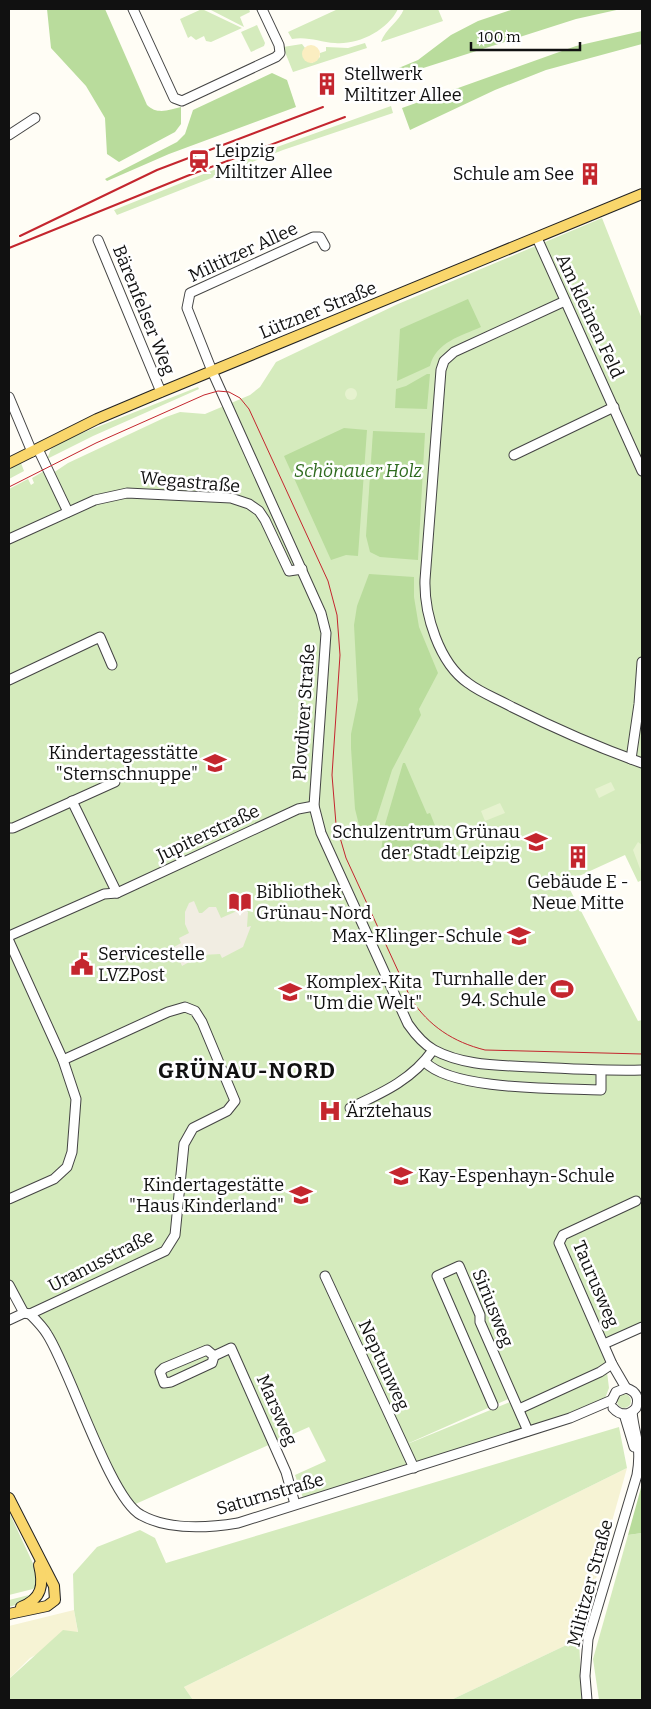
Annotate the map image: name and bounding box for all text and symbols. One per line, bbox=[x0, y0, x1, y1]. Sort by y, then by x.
scale bar bbox=[471, 20, 580, 52]
text: 100 m bbox=[478, 28, 521, 46]
place label: Stellwerk Miltitzer Allee bbox=[344, 63, 462, 106]
building icon: Stellwerk Miltitzer Allee bbox=[314, 71, 340, 97]
place label: Leipzig Miltitzer Allee bbox=[215, 140, 333, 183]
station icon: Leipzig Miltitzer Allee bbox=[186, 148, 212, 174]
building icon: Schule am See bbox=[577, 161, 603, 187]
place label: Schule am See bbox=[453, 163, 574, 185]
street label: Miltitzer Allee bbox=[185, 217, 301, 287]
street label: Bärenfelser Weg bbox=[108, 242, 180, 378]
street label: Am kleinen Feld bbox=[552, 250, 629, 382]
street label: Lützner Straße bbox=[256, 276, 380, 344]
park label: Schönauer Holz bbox=[294, 460, 423, 482]
street label: Wegastraße bbox=[139, 467, 241, 497]
street label: Plovdiver Straße bbox=[288, 643, 320, 781]
place label: Kindertagesstätte "Sternschnuppe" bbox=[48, 742, 198, 785]
school or university icon: Kindertagesstätte "Sternschnuppe" bbox=[202, 750, 228, 776]
street label: Jupiterstraße bbox=[152, 800, 263, 867]
place label: Schulzentrum Grünau der Stadt Leipzig bbox=[332, 821, 520, 864]
school or university icon: Schulzentrum Grünau der Stadt Leipzig bbox=[523, 829, 549, 855]
building icon: Gebäude E - Neue Mitte bbox=[565, 844, 591, 870]
place label: Gebäude E - Neue Mitte bbox=[527, 871, 629, 914]
place label: Bibliothek Grünau-Nord bbox=[256, 881, 372, 924]
library icon: Bibliothek Grünau-Nord bbox=[227, 889, 253, 915]
school or university icon: Max-Klinger-Schule bbox=[506, 923, 532, 949]
place label: Max-Klinger-Schule bbox=[332, 925, 502, 947]
place label: Servicestelle LVZPost bbox=[98, 943, 205, 986]
public building icon: Servicestelle LVZPost bbox=[69, 951, 95, 977]
place label: Turnhalle der 94. Schule bbox=[432, 968, 546, 1011]
place label: Komplex-Kita "Um die Welt" bbox=[306, 971, 422, 1014]
sports icon: Turnhalle der 94. Schule bbox=[549, 976, 575, 1002]
school or university icon: Komplex-Kita "Um die Welt" bbox=[277, 979, 303, 1005]
district label: GRÜNAU-NORD bbox=[158, 1057, 336, 1084]
hospital icon: Ärztehaus bbox=[317, 1098, 343, 1124]
place label: Ärztehaus bbox=[346, 1100, 432, 1122]
school or university icon: Kay-Espenhayn-Schule bbox=[388, 1163, 414, 1189]
place label: Kay-Espenhayn-Schule bbox=[418, 1165, 615, 1187]
place label: Kindertagestätte "Haus Kinderland" bbox=[129, 1174, 284, 1217]
school or university icon: Kindertagestätte "Haus Kinderland" bbox=[288, 1182, 314, 1208]
street label: Uranusstraße bbox=[45, 1225, 157, 1297]
street label: Taurusweg bbox=[568, 1237, 624, 1331]
street label: Siriusweg bbox=[467, 1266, 519, 1350]
street label: Neptunweg bbox=[354, 1316, 414, 1414]
street label: Marsweg bbox=[252, 1371, 302, 1449]
street label: Saturnstraße bbox=[214, 1468, 326, 1520]
street label: Miltitzer Straße bbox=[562, 1517, 618, 1649]

